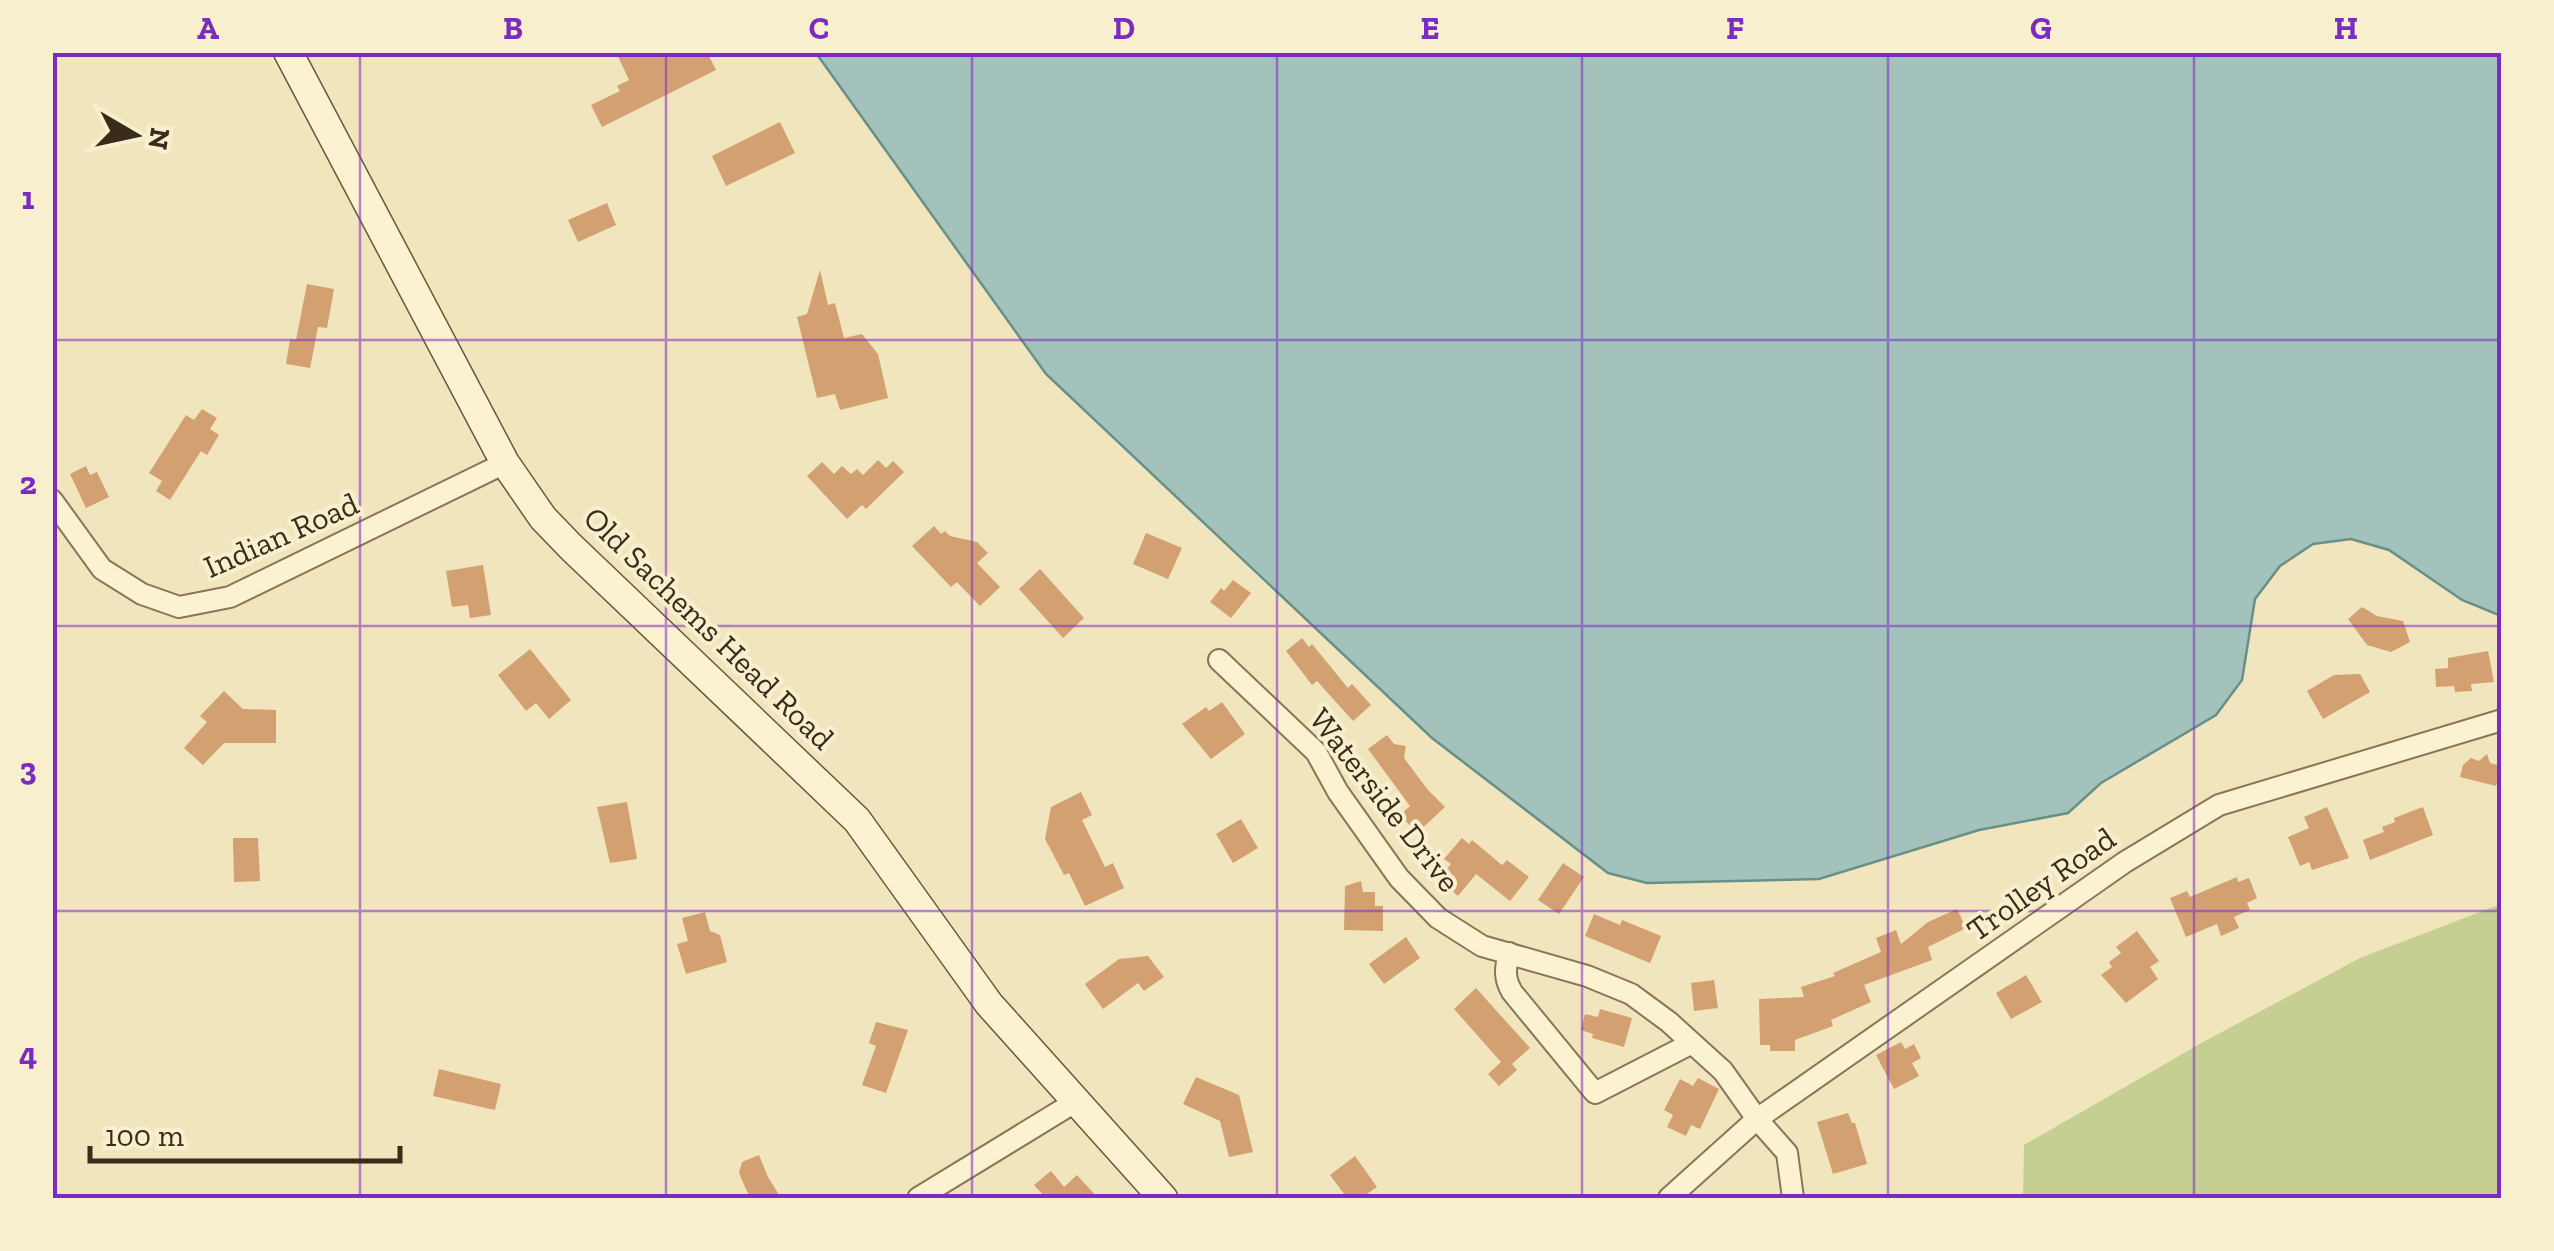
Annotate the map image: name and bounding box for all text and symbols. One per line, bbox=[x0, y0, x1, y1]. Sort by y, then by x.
text: A bbox=[197, 9, 219, 47]
text: B bbox=[503, 9, 523, 47]
text: C bbox=[809, 9, 829, 47]
text: D bbox=[1113, 9, 1135, 47]
text: E bbox=[1421, 9, 1439, 47]
text: F bbox=[1726, 9, 1744, 47]
text: G bbox=[2030, 9, 2052, 47]
text: H bbox=[2334, 9, 2358, 47]
north arrow bbox=[85, 85, 185, 185]
text: N bbox=[141, 126, 177, 152]
text: 1 bbox=[22, 179, 35, 217]
text: 2 bbox=[19, 464, 37, 502]
street label: Indian Road bbox=[198, 484, 364, 586]
street label: Old Sachems Head Road bbox=[576, 499, 842, 758]
street label: Waterside Drive bbox=[1302, 701, 1468, 899]
text: 3 bbox=[19, 750, 37, 788]
street label: Trolley Road bbox=[1960, 819, 2123, 949]
text: 4 bbox=[19, 1035, 37, 1073]
scale bar bbox=[90, 1101, 400, 1163]
text: 100 m bbox=[105, 1118, 184, 1154]

